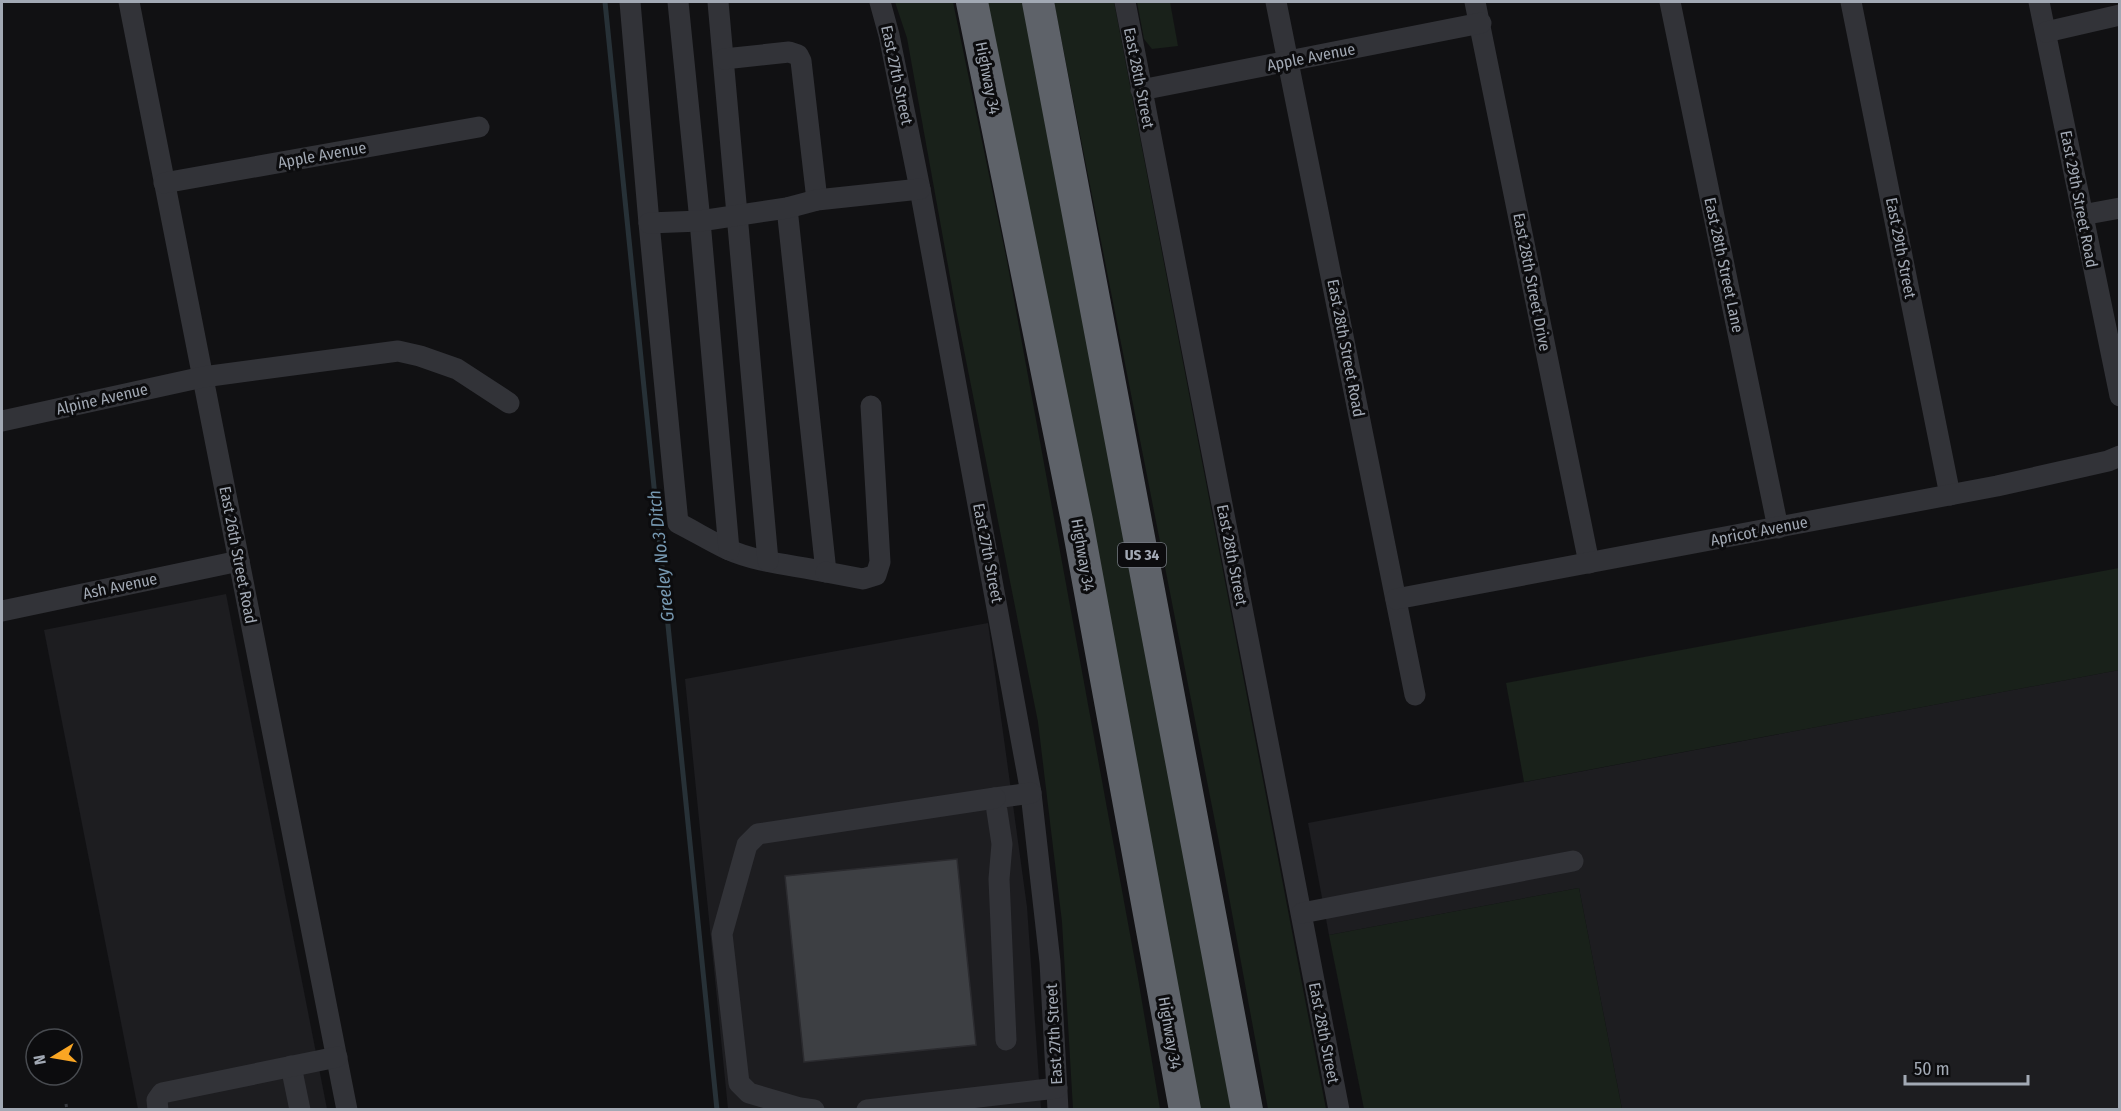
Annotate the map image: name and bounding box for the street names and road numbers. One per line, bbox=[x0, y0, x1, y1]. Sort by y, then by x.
street label: East 27th Street bbox=[877, 24, 917, 127]
street label: East 28th Street bbox=[1120, 26, 1158, 131]
street label: Apple Avenue bbox=[1265, 39, 1357, 75]
street label: Highway 34 bbox=[972, 40, 1004, 116]
street label: East 29th Street Road bbox=[2056, 129, 2102, 269]
street label: Apple Avenue bbox=[276, 138, 368, 172]
street label: East 28th Street Lane bbox=[1700, 196, 1748, 334]
street label: East 29th Street bbox=[1882, 196, 1920, 301]
street label: East 28th Street Drive bbox=[1509, 211, 1555, 353]
street label: East 28th Street Road bbox=[1323, 278, 1369, 418]
street label: Alpine Avenue bbox=[54, 379, 150, 419]
street label: East 26th Street Road bbox=[215, 485, 261, 625]
street label: East 27th Street bbox=[969, 502, 1007, 605]
street label: East 28th Street bbox=[1213, 503, 1251, 608]
street label: Apricot Avenue bbox=[1709, 512, 1809, 550]
street label: Highway 34 bbox=[1067, 517, 1099, 593]
road number: US 34 bbox=[1118, 543, 1166, 567]
street label: Ash Avenue bbox=[81, 569, 159, 603]
street label: East 28th Street bbox=[1305, 981, 1343, 1086]
street label: East 27th Street bbox=[1042, 982, 1066, 1085]
street label: Highway 34 bbox=[1154, 995, 1186, 1071]

